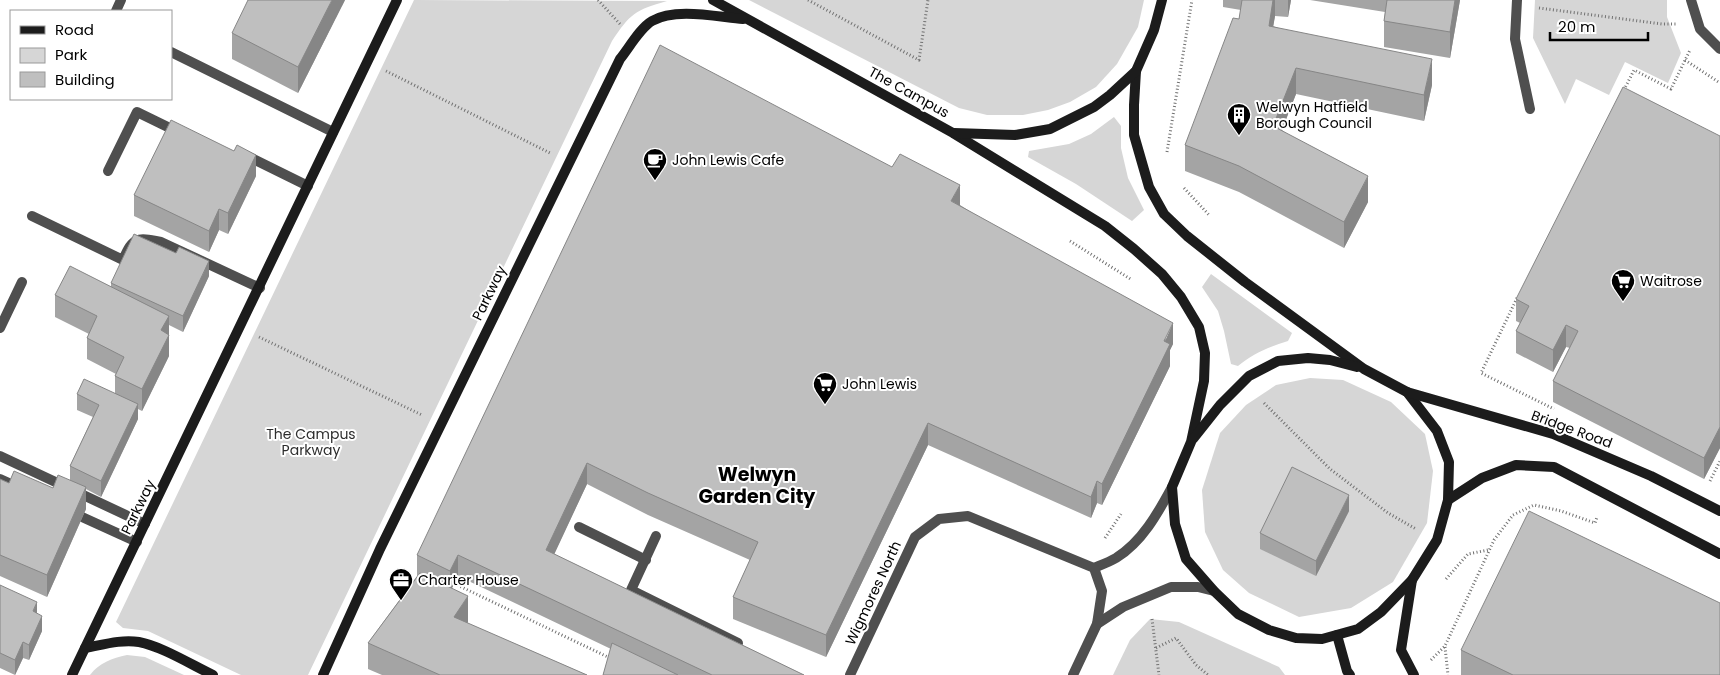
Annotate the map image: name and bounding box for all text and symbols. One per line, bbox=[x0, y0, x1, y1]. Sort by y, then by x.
legend bbox=[10, 10, 172, 100]
scale bar bbox=[1550, 10, 1648, 42]
text: 20 m bbox=[1558, 16, 1596, 37]
text: Road bbox=[55, 19, 94, 40]
text: Park bbox=[55, 44, 87, 65]
street label: The Campus bbox=[865, 62, 953, 122]
text: Building bbox=[55, 69, 115, 90]
place label: Welwyn Hatfield Borough Council bbox=[1256, 97, 1372, 133]
building icon: Welwyn Hatfield Borough Council bbox=[1226, 102, 1252, 136]
cafe icon: John Lewis Cafe bbox=[642, 147, 668, 181]
place label: John Lewis Cafe bbox=[672, 150, 785, 170]
street label: Parkway bbox=[467, 262, 511, 324]
supermarket icon: Waitrose bbox=[1610, 268, 1636, 302]
place label: Waitrose bbox=[1640, 271, 1702, 291]
supermarket icon: John Lewis bbox=[812, 371, 838, 405]
place label: John Lewis bbox=[842, 374, 917, 394]
street label: Bridge Road bbox=[1529, 405, 1615, 453]
park label: The Campus Parkway bbox=[266, 424, 356, 460]
district label: Welwyn Garden City bbox=[699, 461, 816, 510]
street label: Parkway bbox=[116, 476, 160, 538]
street label: Wigmores North bbox=[840, 538, 906, 648]
office icon: Charter House bbox=[388, 567, 414, 601]
place label: Charter House bbox=[418, 570, 519, 590]

